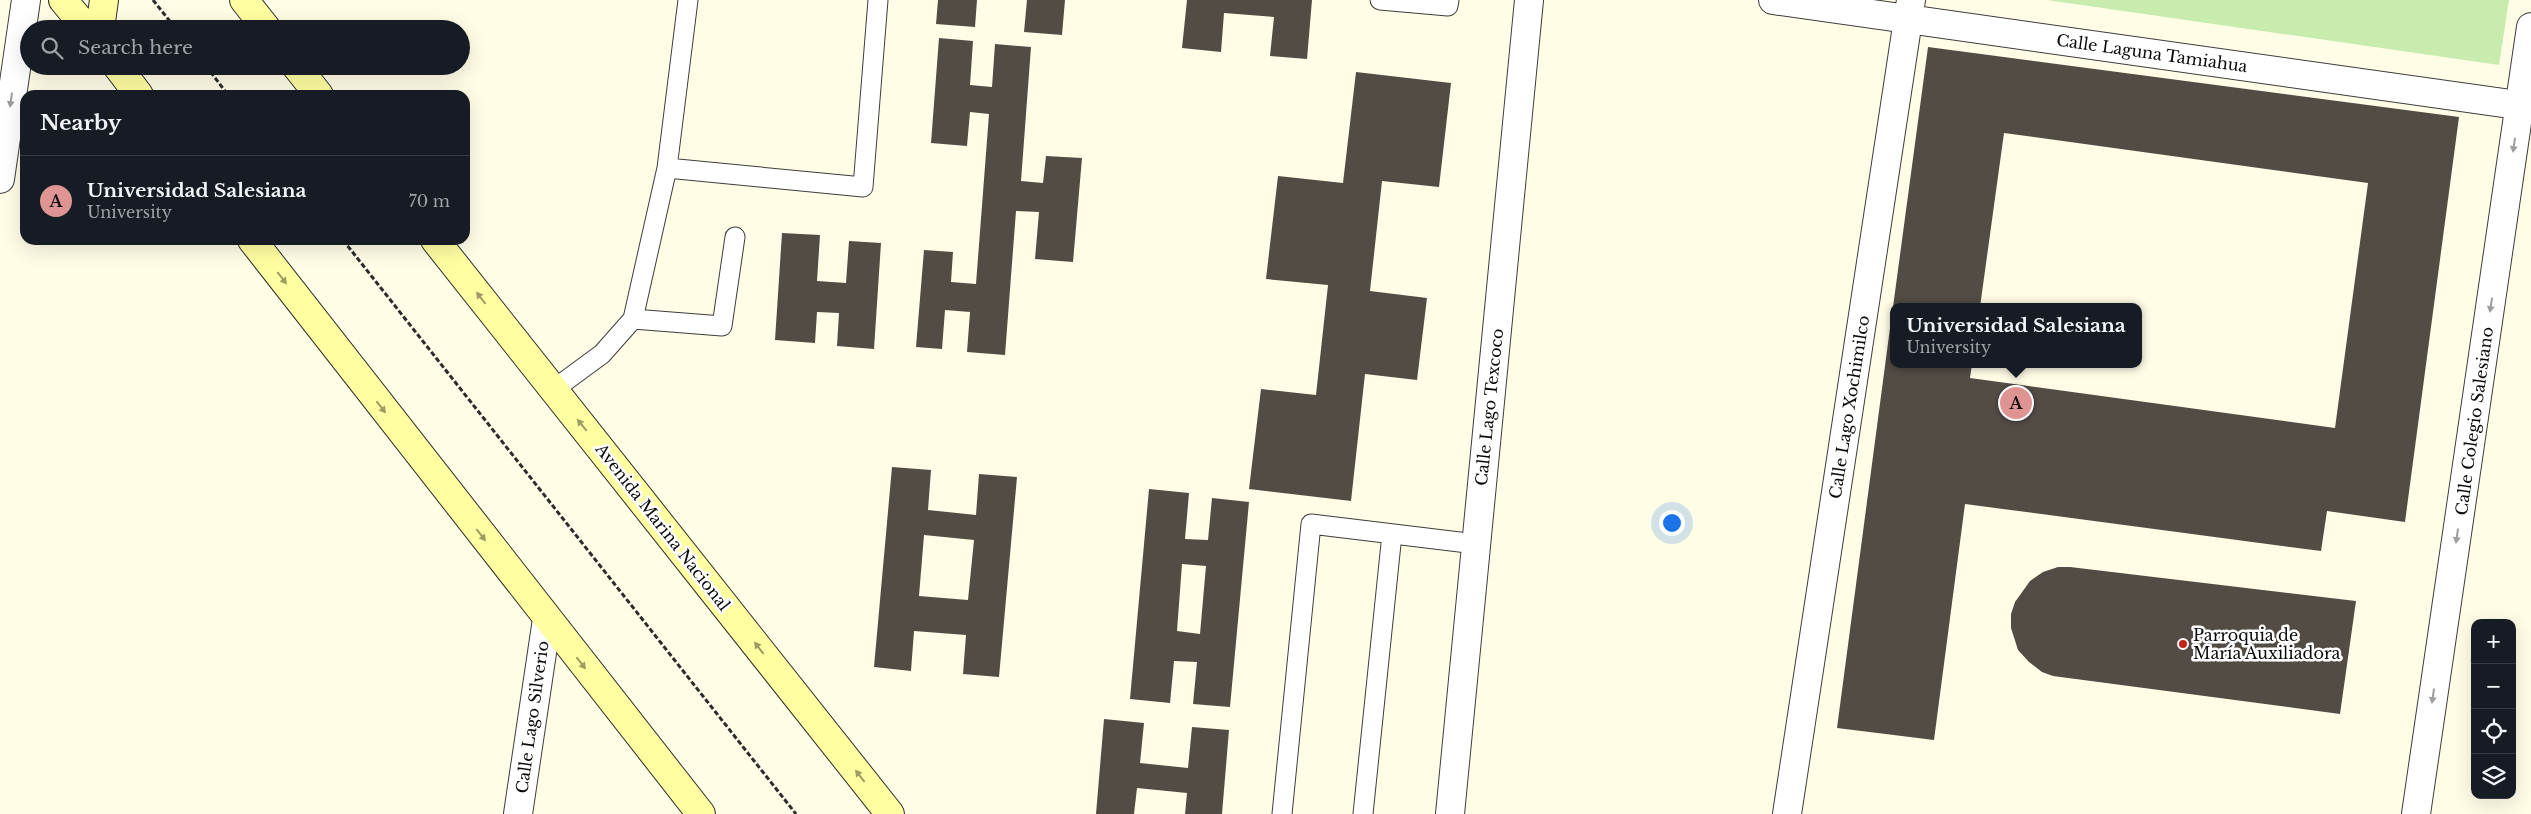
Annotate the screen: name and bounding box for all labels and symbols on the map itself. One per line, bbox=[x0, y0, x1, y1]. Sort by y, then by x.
street label: Calle Laguna Tamiahua bbox=[2055, 30, 2249, 76]
one-way arrow bbox=[7, 93, 15, 109]
one-way arrow bbox=[2510, 137, 2518, 153]
one-way arrow bbox=[276, 272, 287, 285]
one-way arrow bbox=[475, 292, 486, 305]
one-way arrow bbox=[2487, 298, 2495, 314]
street label: Calle Lago Xochimilco bbox=[1825, 314, 1873, 500]
street label: Calle Colegio Salesiano bbox=[2451, 325, 2497, 517]
street label: Calle Lago Texcoco bbox=[1471, 327, 1507, 487]
pin: A bbox=[2000, 384, 2032, 422]
one-way arrow bbox=[376, 400, 387, 413]
one-way arrow bbox=[576, 419, 587, 432]
street label: Avenida Marina Nacional bbox=[591, 439, 734, 615]
your location bbox=[1659, 510, 1685, 536]
one-way arrow bbox=[476, 528, 487, 541]
one-way arrow bbox=[2453, 528, 2461, 544]
place label: Parroquia de María Auxiliadora bbox=[2193, 625, 2341, 663]
marker: Parroquia de María Auxiliadora bbox=[2177, 638, 2189, 650]
street label: Calle Lago Silverio bbox=[511, 639, 553, 795]
one-way arrow bbox=[754, 641, 764, 655]
one-way arrow bbox=[576, 656, 587, 669]
one-way arrow bbox=[2429, 689, 2437, 705]
one-way arrow bbox=[854, 770, 865, 783]

